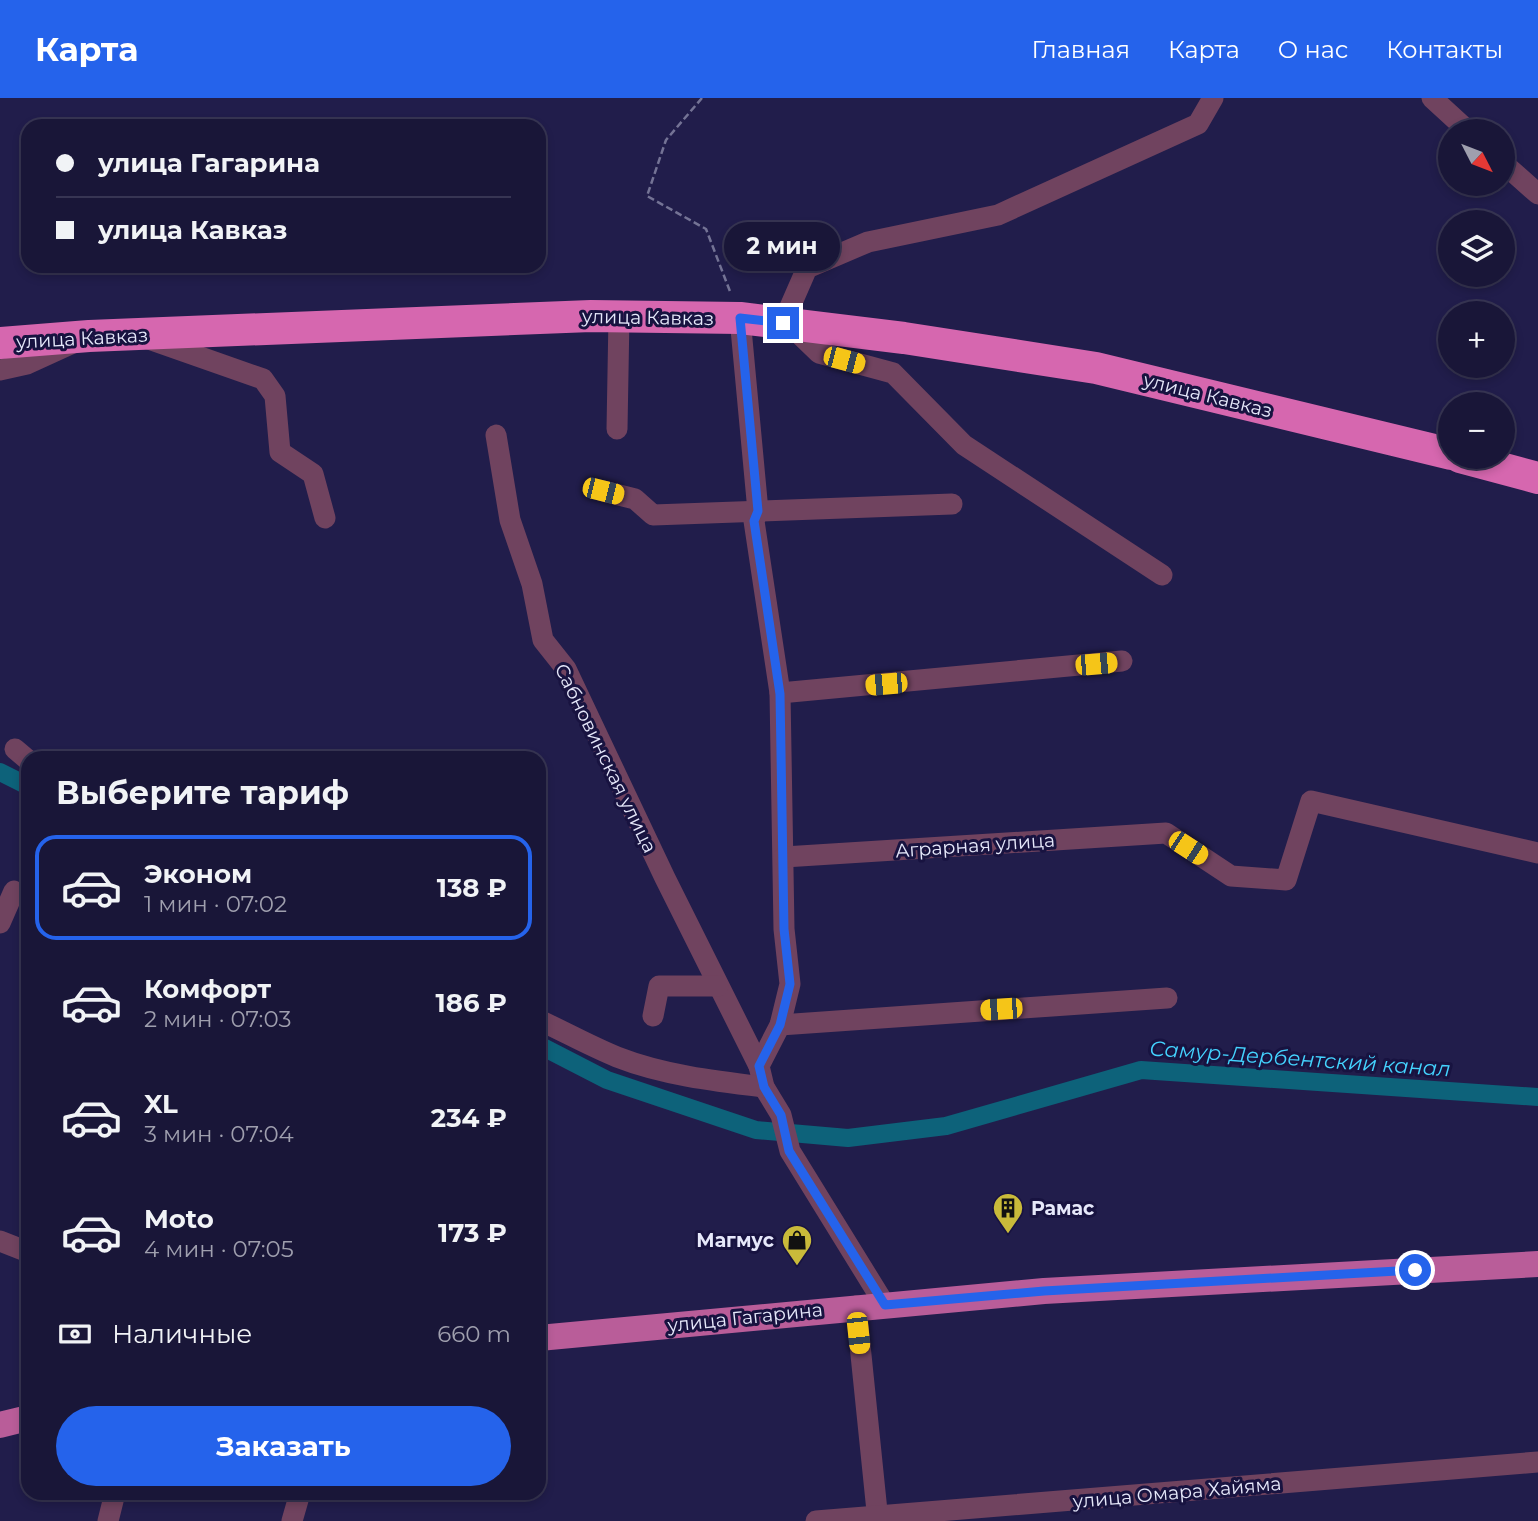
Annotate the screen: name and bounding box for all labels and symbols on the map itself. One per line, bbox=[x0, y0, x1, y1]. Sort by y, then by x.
north arrow bbox=[1438, 119, 1516, 196]
callout: 2 мин bbox=[725, 222, 841, 271]
street label: улица Кавказ bbox=[581, 305, 714, 330]
route end bbox=[767, 307, 799, 339]
street label: улица Кавказ bbox=[15, 324, 149, 353]
car bbox=[821, 344, 868, 376]
street label: улица Кавказ bbox=[1140, 368, 1275, 423]
car bbox=[581, 476, 626, 506]
car bbox=[1075, 652, 1118, 676]
street label: Сабновинская улица bbox=[550, 660, 661, 857]
car bbox=[865, 672, 908, 696]
street label: Аграрная улица bbox=[894, 828, 1056, 863]
car bbox=[1165, 828, 1212, 868]
car bbox=[980, 997, 1023, 1021]
water label: Самур-Дербентский канал bbox=[1149, 1036, 1451, 1081]
building icon: Рамас bbox=[991, 1191, 1025, 1235]
place label: Рамас bbox=[1031, 1197, 1094, 1220]
shop icon: Магмус bbox=[780, 1223, 814, 1267]
place label: Магмус bbox=[696, 1229, 774, 1252]
route start bbox=[1399, 1254, 1431, 1286]
street label: улица Гагарина bbox=[665, 1298, 824, 1337]
car bbox=[846, 1311, 871, 1355]
street label: улица Омара Хайяма bbox=[1071, 1472, 1282, 1513]

